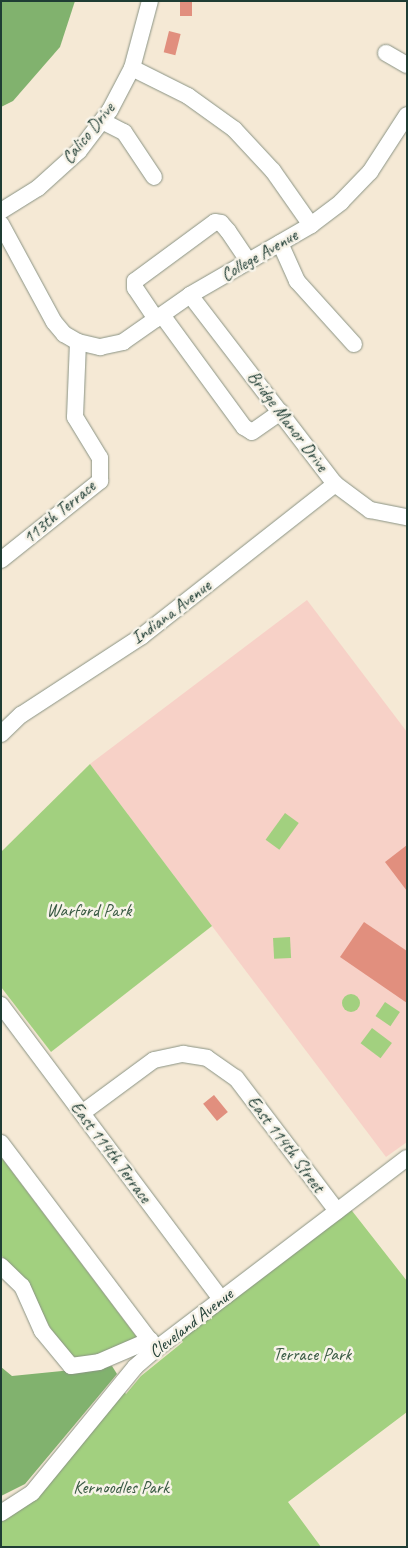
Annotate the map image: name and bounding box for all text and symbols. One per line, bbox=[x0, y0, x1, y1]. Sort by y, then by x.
street label: Calico Drive bbox=[57, 98, 119, 168]
street label: College Avenue bbox=[217, 224, 301, 286]
street label: Bridge Manor Drive bbox=[243, 366, 333, 476]
street label: 113th Terrace bbox=[18, 475, 100, 549]
street label: Indiana Avenue bbox=[127, 575, 215, 649]
park label: Warford Park bbox=[46, 899, 132, 921]
street label: East 114th Street bbox=[243, 1091, 329, 1197]
street label: East 114th Terrace bbox=[66, 1097, 156, 1207]
street label: Cleveland Avenue bbox=[145, 1284, 237, 1362]
park label: Terrace Park bbox=[273, 1343, 351, 1365]
park label: Kernoodles Park bbox=[73, 1476, 169, 1498]

